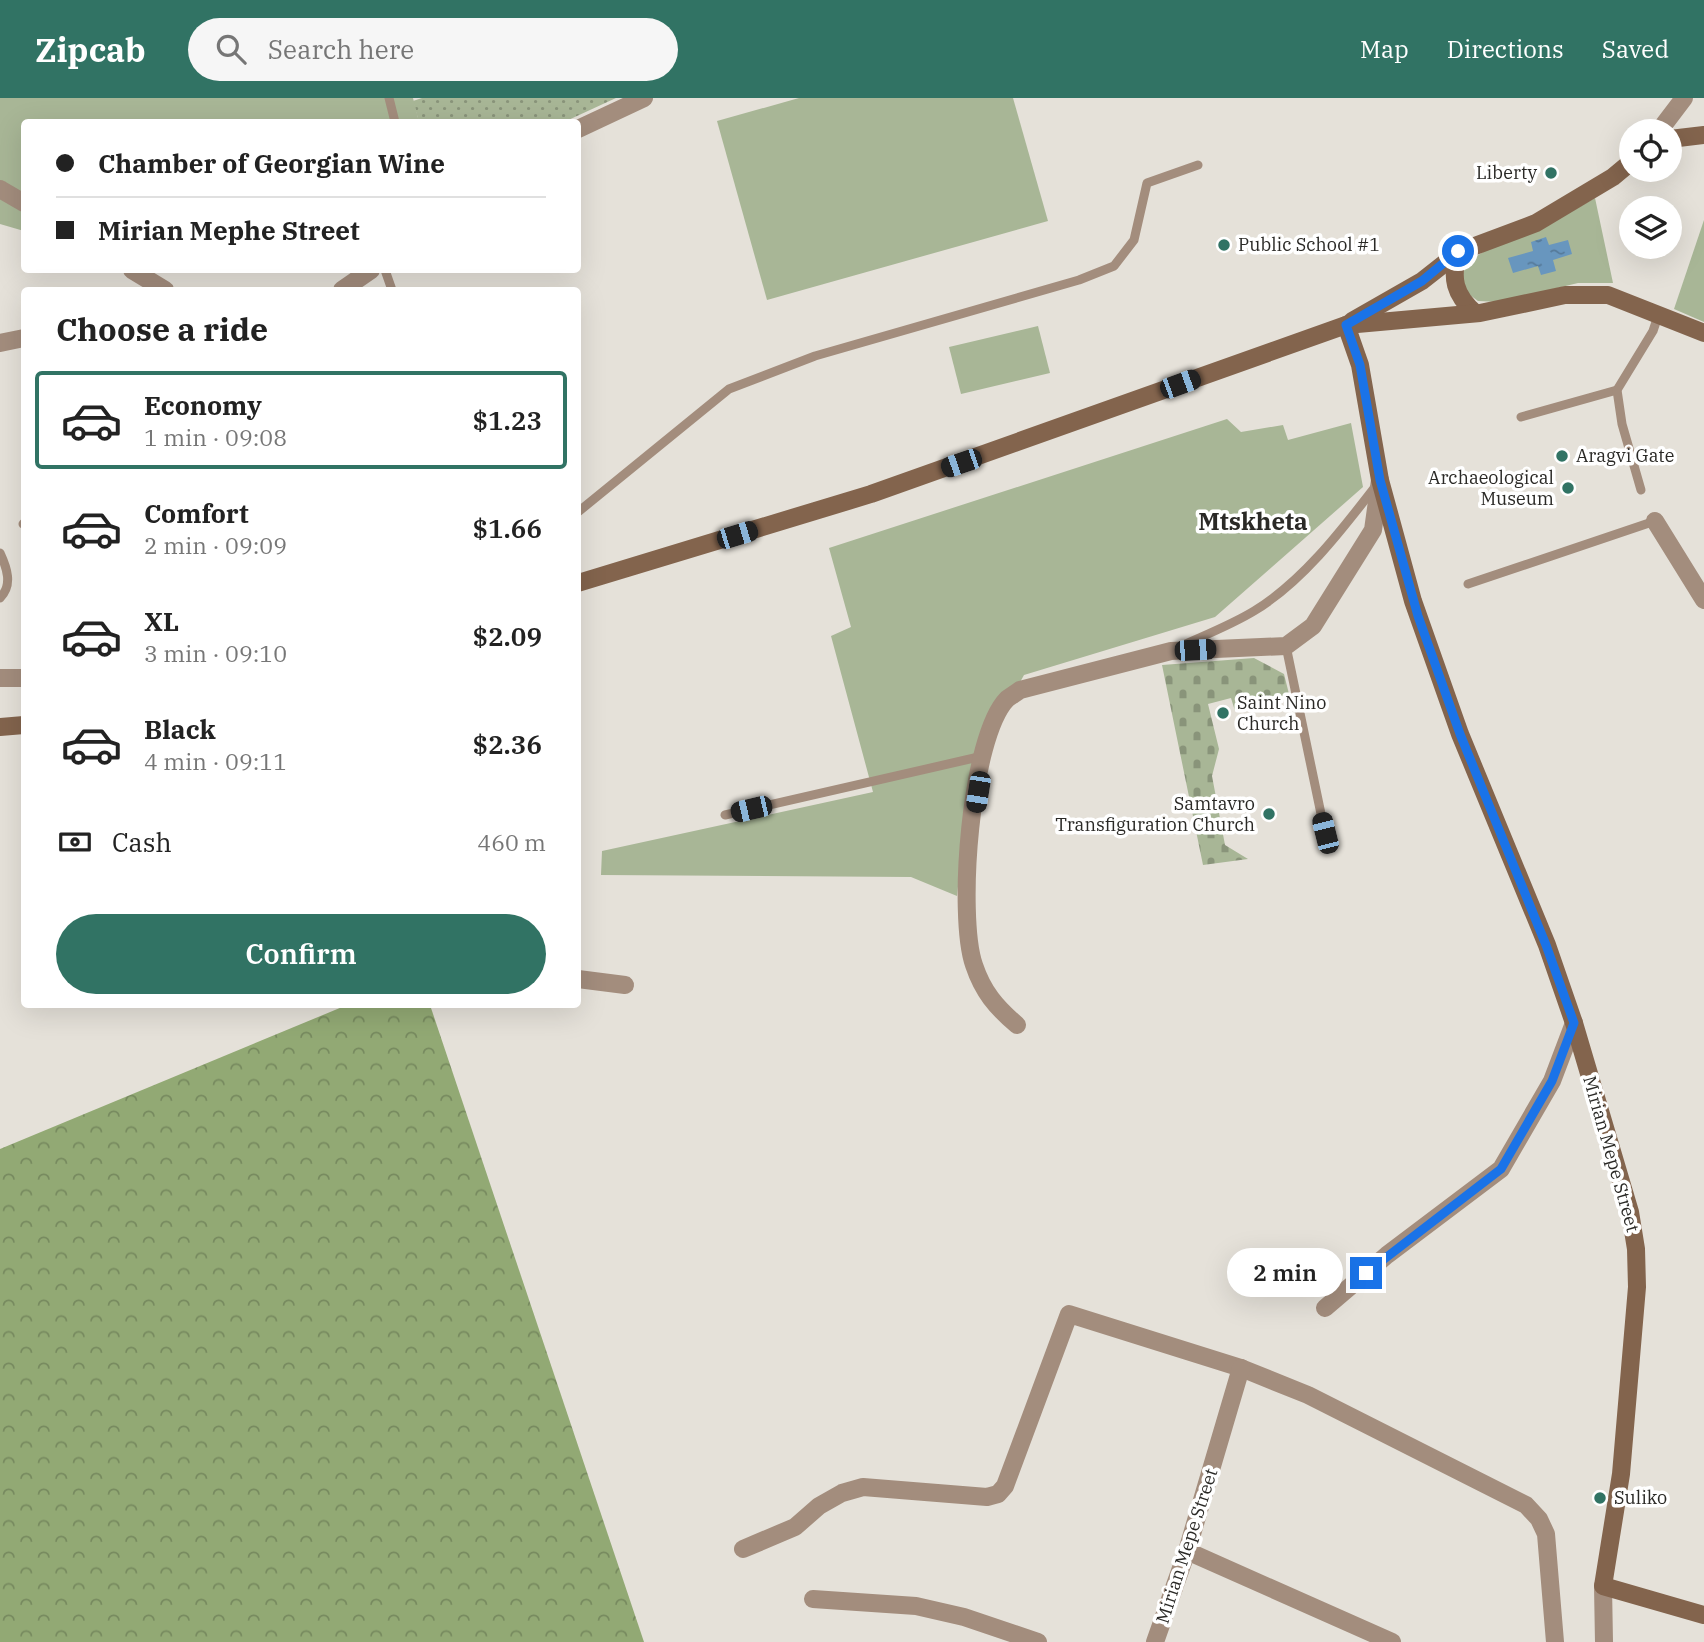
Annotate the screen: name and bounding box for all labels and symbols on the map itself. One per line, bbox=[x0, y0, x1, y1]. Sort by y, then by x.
place label: Liberty bbox=[1476, 161, 1537, 184]
marker: Liberty bbox=[1543, 165, 1559, 181]
place label: Public School #1 bbox=[1238, 233, 1380, 256]
route start bbox=[1442, 235, 1474, 267]
marker: Public School #1 bbox=[1216, 237, 1232, 253]
car bbox=[1157, 367, 1204, 401]
place label: Aragvi Gate bbox=[1576, 444, 1674, 467]
car bbox=[938, 446, 985, 480]
marker: Aragvi Gate bbox=[1554, 448, 1570, 464]
place label: Archaeological Museum bbox=[1428, 466, 1554, 510]
marker: Archaeological Museum bbox=[1560, 480, 1576, 496]
district label: Mtskheta bbox=[1198, 505, 1308, 537]
car bbox=[714, 519, 761, 551]
car bbox=[1174, 638, 1217, 662]
place label: Saint Nino Church bbox=[1237, 691, 1326, 735]
marker: Saint Nino Church bbox=[1215, 705, 1231, 721]
car bbox=[965, 770, 992, 814]
place label: Samtavro Transfiguration Church bbox=[1055, 792, 1255, 836]
car bbox=[729, 794, 774, 824]
marker: Samtavro Transfiguration Church bbox=[1261, 806, 1277, 822]
car bbox=[1310, 810, 1341, 856]
street label: Mirian Mepe Street bbox=[1578, 1073, 1645, 1235]
callout: 2 min bbox=[1226, 1248, 1342, 1298]
route end bbox=[1350, 1257, 1382, 1289]
street label: Mirian Mepe Street bbox=[1151, 1466, 1222, 1626]
place label: Suliko bbox=[1614, 1486, 1667, 1509]
marker: Suliko bbox=[1592, 1490, 1608, 1506]

